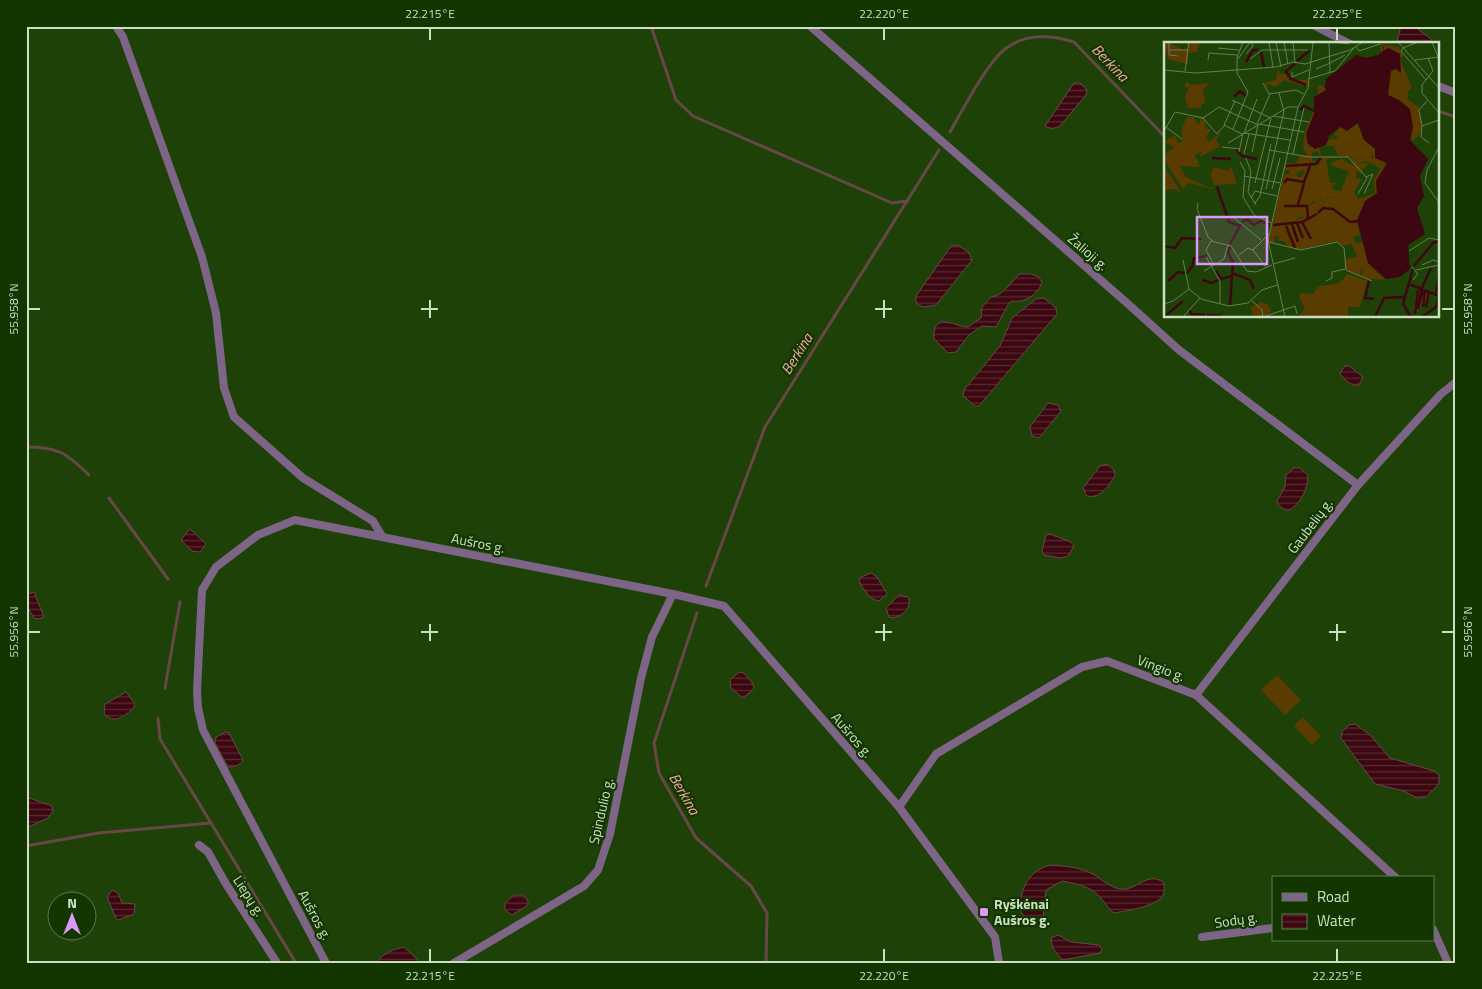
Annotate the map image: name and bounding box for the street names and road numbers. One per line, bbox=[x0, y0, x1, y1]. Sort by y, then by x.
street label: Žalioji g. bbox=[1063, 228, 1113, 275]
street label: Gaubelių g. bbox=[1282, 494, 1337, 558]
street label: Aušros g. bbox=[449, 527, 507, 558]
street label: Vingio g. bbox=[1134, 649, 1188, 686]
street label: Aušros g. bbox=[827, 707, 878, 762]
street label: Spindulio g. bbox=[583, 776, 618, 846]
street label: Liepų g. bbox=[228, 871, 270, 920]
street label: Aušros g. bbox=[293, 886, 337, 944]
street label: Sodų g. bbox=[1213, 906, 1259, 933]

